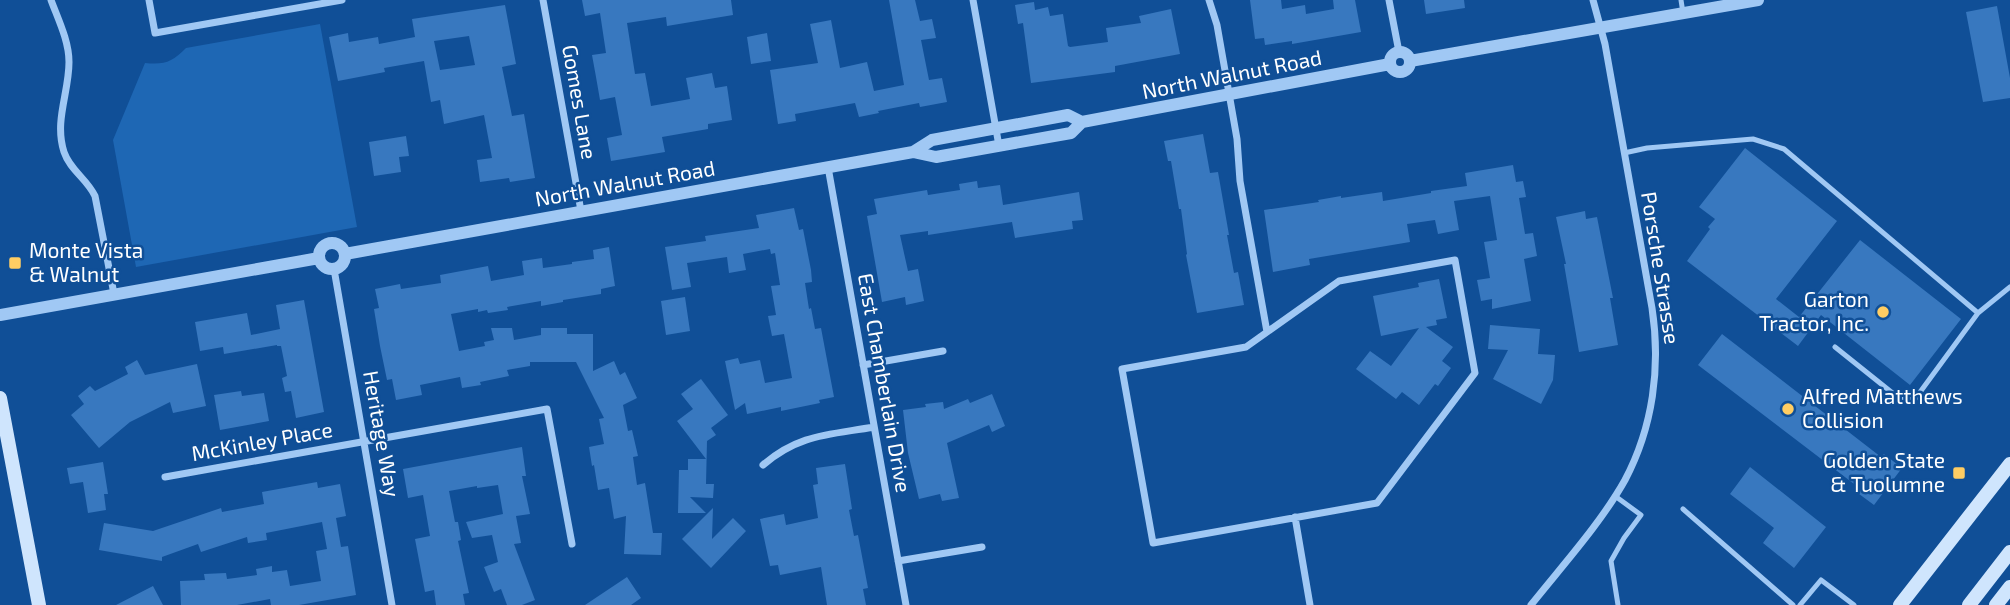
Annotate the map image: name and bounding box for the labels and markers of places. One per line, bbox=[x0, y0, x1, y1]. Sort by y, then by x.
place label: Monte Vista & Walnut bbox=[29, 237, 143, 286]
marker: Monte Vista & Walnut bbox=[7, 255, 23, 271]
place label: Garton Tractor, Inc. bbox=[1759, 286, 1869, 335]
marker: Garton Tractor, Inc. bbox=[1875, 304, 1891, 320]
place label: Alfred Matthews Collision bbox=[1802, 383, 1963, 432]
marker: Alfred Matthews Collision bbox=[1780, 401, 1796, 417]
place label: Golden State & Tuolumne bbox=[1823, 447, 1945, 496]
marker: Golden State & Tuolumne bbox=[1951, 465, 1967, 481]

